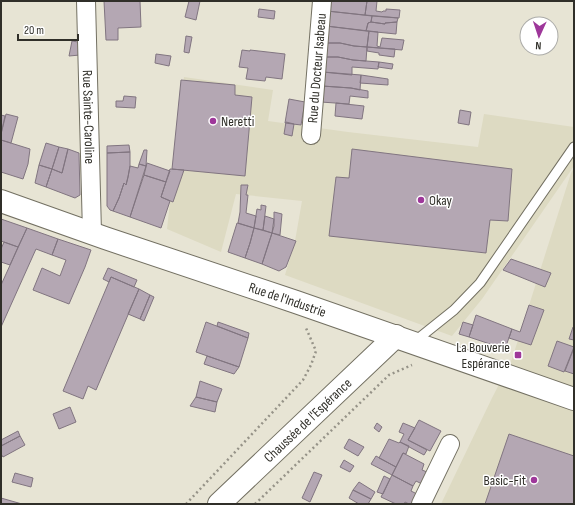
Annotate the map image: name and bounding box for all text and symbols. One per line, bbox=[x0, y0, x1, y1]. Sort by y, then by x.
street label: Rue du Docteur Isabeau bbox=[304, 13, 330, 124]
scale bar bbox=[18, 16, 78, 42]
north arrow bbox=[519, 16, 559, 56]
text: 20 m bbox=[24, 23, 44, 38]
text: N bbox=[535, 39, 542, 52]
street label: Rue Sainte-Caroline bbox=[79, 70, 98, 164]
place label: Neretti bbox=[221, 113, 254, 130]
marker: Neretti bbox=[208, 116, 218, 126]
place label: Okay bbox=[429, 192, 453, 209]
marker: Okay bbox=[416, 195, 426, 205]
street label: Rue de l'Industrie bbox=[246, 279, 328, 321]
place label: La Bouverie Espérance bbox=[456, 339, 510, 372]
marker: La Bouverie Espérance bbox=[513, 350, 523, 360]
street label: Chaussée de l'Espérance bbox=[260, 375, 355, 466]
place label: Basic-Fit bbox=[484, 472, 526, 489]
marker: Basic-Fit bbox=[529, 475, 539, 485]

